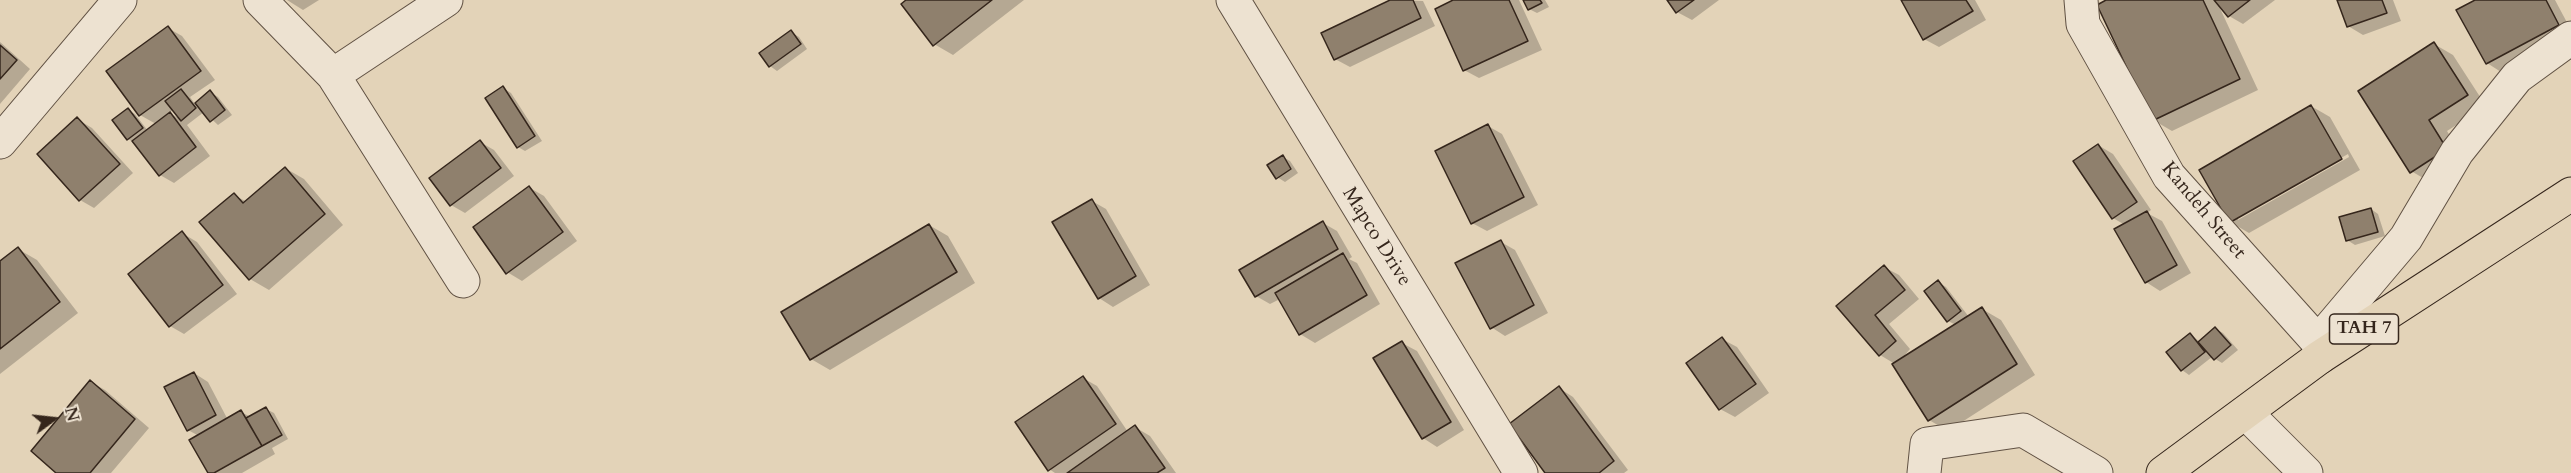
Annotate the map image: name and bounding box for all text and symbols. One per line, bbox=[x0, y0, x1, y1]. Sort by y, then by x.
street label: Kandeh Street bbox=[2156, 158, 2250, 264]
street label: Mapco Drive bbox=[1336, 183, 1416, 291]
road number: TAH 7 bbox=[2330, 314, 2398, 344]
north arrow bbox=[24, 389, 84, 449]
text: N bbox=[59, 405, 84, 424]

